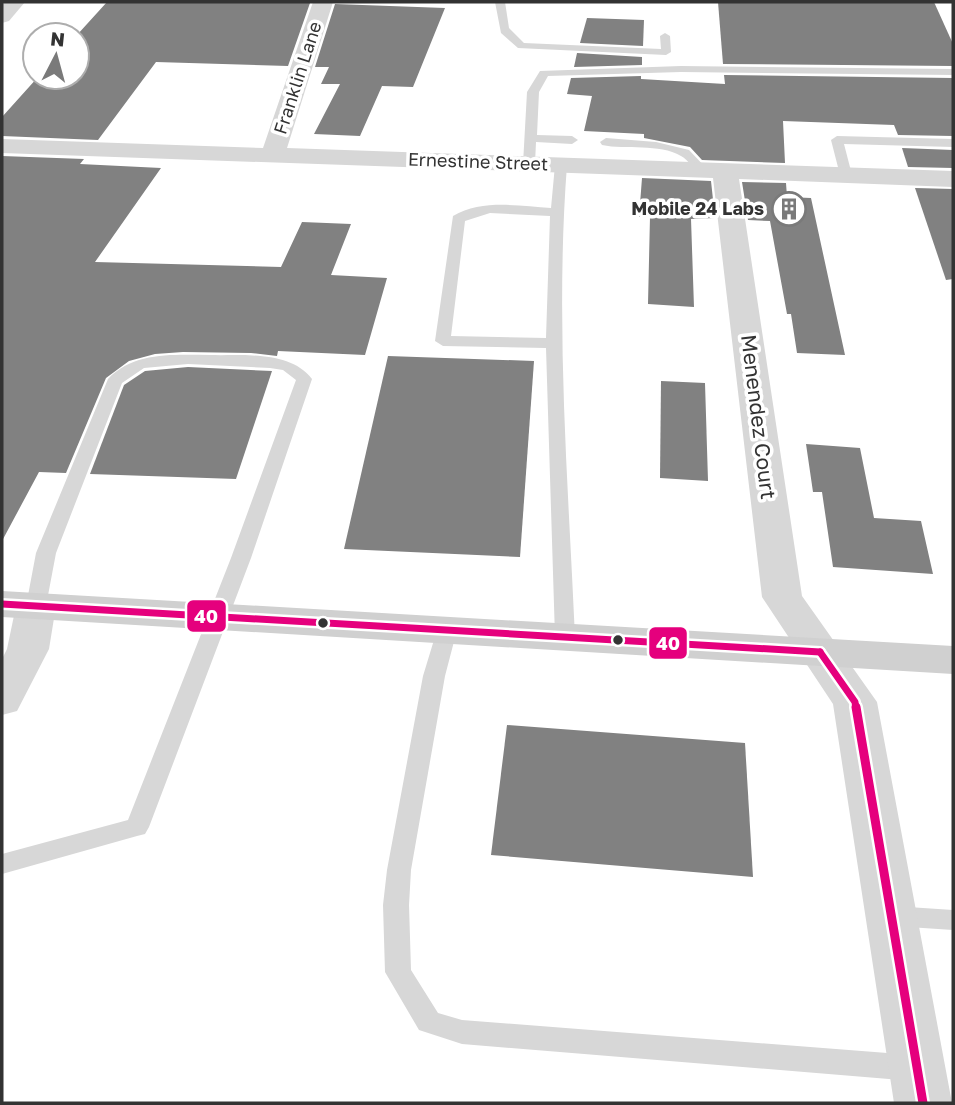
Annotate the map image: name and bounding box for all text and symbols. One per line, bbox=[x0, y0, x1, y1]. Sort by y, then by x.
street label: Franklin Lane bbox=[268, 19, 326, 137]
north arrow bbox=[21, 21, 91, 91]
text: N bbox=[49, 26, 66, 51]
street label: Ernestine Street bbox=[408, 148, 549, 174]
building icon: Mobile 24 Labs bbox=[770, 190, 808, 228]
place label: Mobile 24 Labs bbox=[631, 197, 764, 219]
street label: Menendez Court bbox=[736, 333, 782, 501]
line badge: 40 bbox=[186, 599, 227, 633]
text: 40 bbox=[194, 604, 218, 627]
unlabelled marker bbox=[316, 616, 330, 630]
line badge: 40 bbox=[648, 626, 688, 660]
text: 40 bbox=[656, 631, 680, 654]
unlabelled marker bbox=[611, 633, 625, 647]

